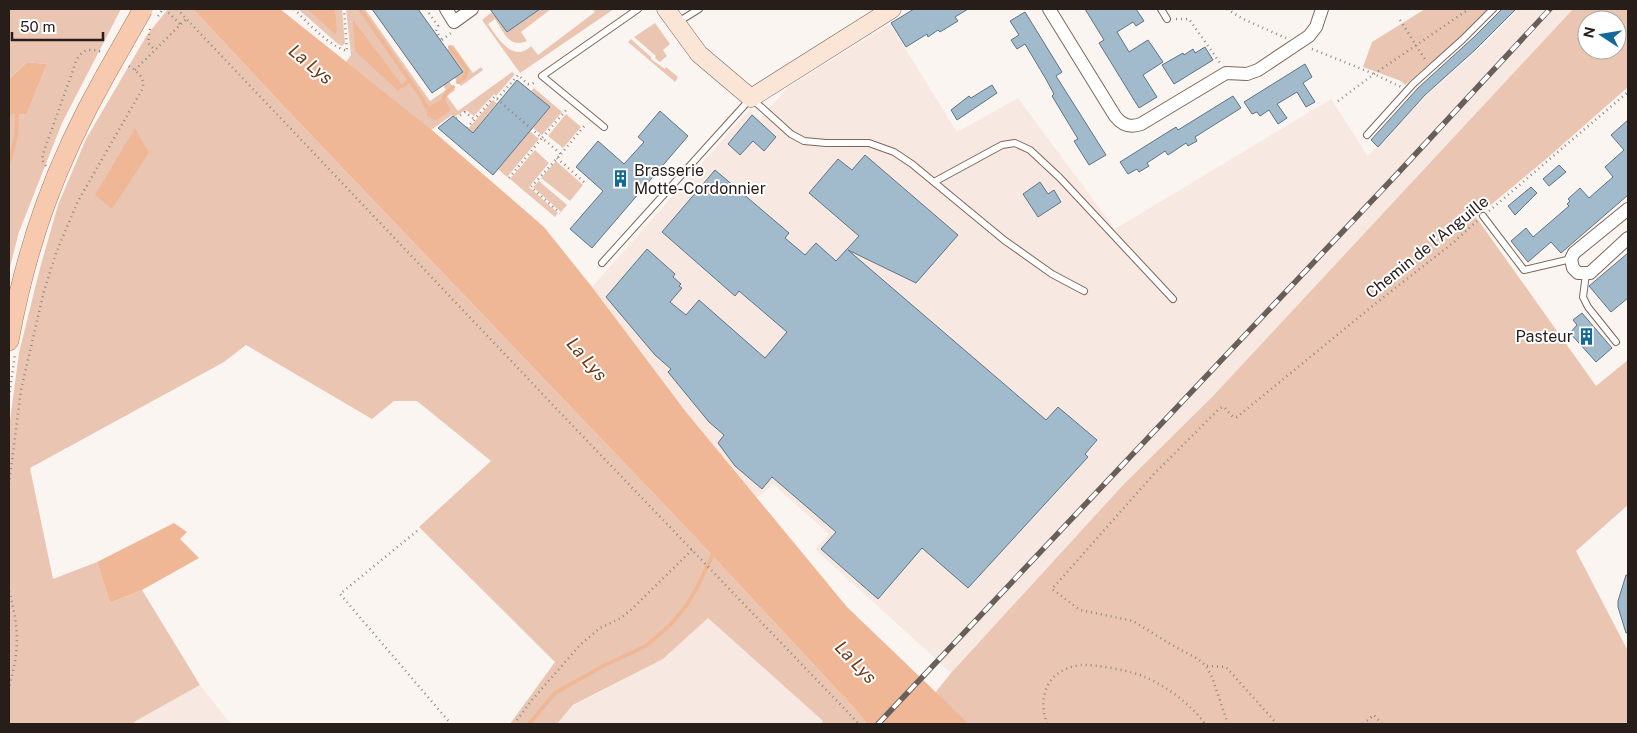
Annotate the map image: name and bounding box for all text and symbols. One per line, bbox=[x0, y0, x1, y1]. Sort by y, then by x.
scale bar bbox=[12, 10, 104, 42]
north arrow bbox=[1577, 10, 1627, 60]
text: 50 m bbox=[20, 18, 55, 35]
text: N bbox=[1580, 25, 1598, 39]
water label: La Lys bbox=[285, 40, 337, 89]
place label: Brasserie Motte-Cordonnier bbox=[634, 161, 766, 198]
building icon: Brasserie Motte-Cordonnier bbox=[610, 169, 630, 189]
street label: Chemin de l'Anguille bbox=[1362, 192, 1492, 302]
building icon: Pasteur bbox=[1577, 326, 1597, 346]
place label: Pasteur bbox=[1516, 327, 1573, 346]
water label: La Lys bbox=[562, 333, 612, 385]
water label: La Lys bbox=[831, 636, 881, 688]

